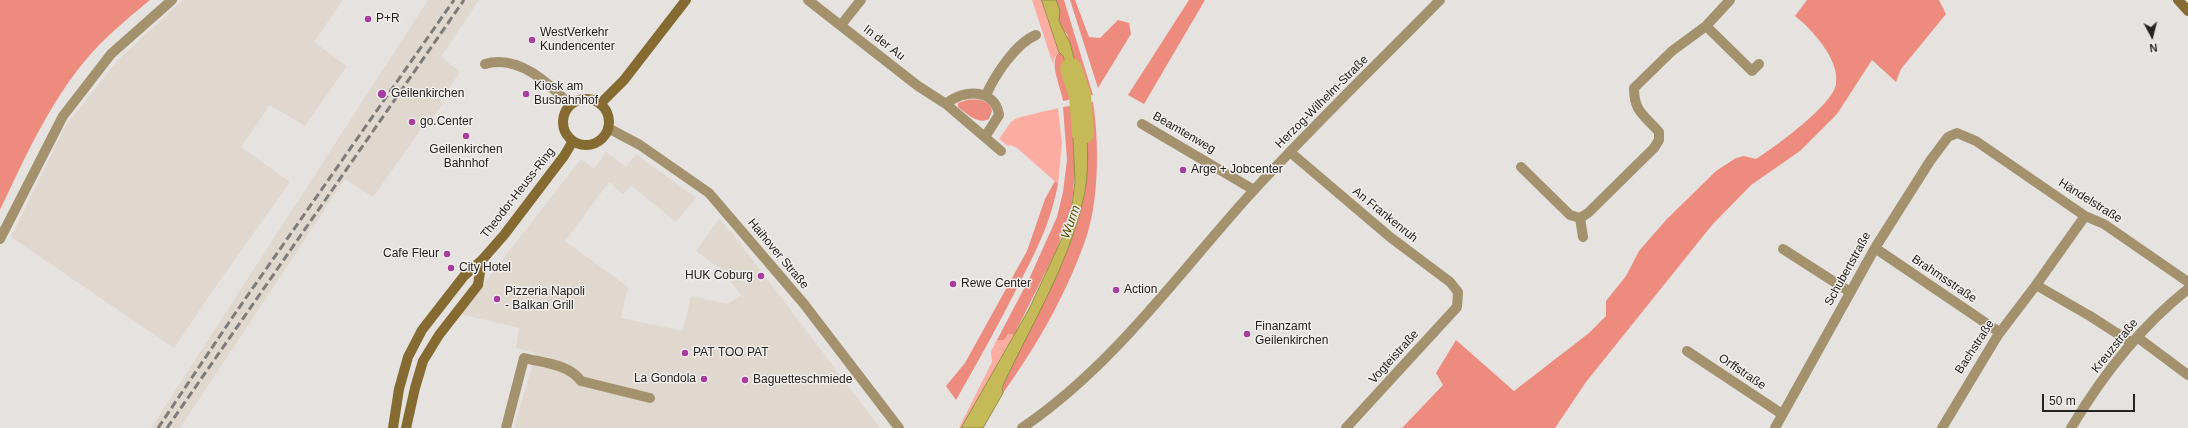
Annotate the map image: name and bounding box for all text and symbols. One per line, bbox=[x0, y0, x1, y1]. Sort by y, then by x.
place label: P+R bbox=[376, 12, 400, 26]
marker: P+R bbox=[363, 14, 373, 24]
north arrow bbox=[2132, 16, 2172, 56]
street label: In der Au bbox=[860, 22, 908, 64]
place label: WestVerkehr Kundencenter bbox=[540, 26, 615, 54]
marker: WestVerkehr Kundencenter bbox=[527, 35, 537, 45]
text: N bbox=[2149, 41, 2158, 54]
street label: Herzog-Wilhelm-Straße bbox=[1273, 53, 1371, 151]
place label: Kiosk am Busbahnhof bbox=[534, 80, 598, 108]
place label: Geilenkirchen bbox=[391, 87, 464, 101]
marker: Geilenkirchen bbox=[376, 88, 388, 100]
marker: Kiosk am Busbahnhof bbox=[521, 89, 531, 99]
street label: Beamtenweg bbox=[1150, 109, 1218, 157]
place label: go.Center bbox=[420, 115, 473, 129]
marker: go.Center bbox=[407, 117, 417, 127]
marker: Geilenkirchen Bahnhof bbox=[461, 131, 471, 141]
place label: Geilenkirchen Bahnhof bbox=[429, 143, 503, 171]
street label: Theodor-Heuss-Ring bbox=[478, 145, 558, 241]
place label: Arge + Jobcenter bbox=[1191, 163, 1283, 177]
marker: Arge + Jobcenter bbox=[1178, 165, 1188, 175]
street label: Händelstraße bbox=[2056, 176, 2124, 226]
street label: An Frankenruh bbox=[1350, 184, 1420, 246]
water label: Wurm bbox=[1058, 203, 1084, 241]
street label: Haihover Straße bbox=[744, 216, 812, 292]
street label: Schubertstraße bbox=[1822, 230, 1874, 308]
place label: Cafe Fleur bbox=[383, 247, 439, 261]
marker: Cafe Fleur bbox=[442, 249, 452, 259]
street label: Brahmsstraße bbox=[1909, 252, 1979, 306]
place label: City Hotel bbox=[459, 261, 511, 275]
marker: City Hotel bbox=[446, 263, 456, 273]
place label: HUK Coburg bbox=[685, 269, 753, 283]
marker: HUK Coburg bbox=[756, 271, 766, 281]
place label: Rewe Center bbox=[961, 277, 1031, 291]
marker: Rewe Center bbox=[948, 279, 958, 289]
place label: Action bbox=[1124, 283, 1157, 297]
place label: Pizzeria Napoli - Balkan Grill bbox=[505, 285, 585, 313]
marker: Action bbox=[1111, 285, 1121, 295]
marker: Pizzeria Napoli - Balkan Grill bbox=[492, 294, 502, 304]
street label: Kreuzstraße bbox=[2089, 316, 2141, 376]
street label: Bachstraße bbox=[1952, 317, 1998, 377]
place label: Finanzamt Geilenkirchen bbox=[1255, 320, 1328, 348]
street label: Vogteistraße bbox=[1366, 327, 1422, 387]
marker: Finanzamt Geilenkirchen bbox=[1242, 329, 1252, 339]
place label: PAT TOO PAT bbox=[693, 346, 769, 360]
marker: PAT TOO PAT bbox=[680, 348, 690, 358]
street label: Orffstraße bbox=[1716, 351, 1768, 393]
place label: La Gondola bbox=[634, 372, 696, 386]
place label: Baguetteschmiede bbox=[753, 373, 852, 387]
marker: La Gondola bbox=[699, 374, 709, 384]
marker: Baguetteschmiede bbox=[740, 375, 750, 385]
scale bar bbox=[2044, 386, 2137, 412]
text: 50 m bbox=[2049, 394, 2076, 408]

